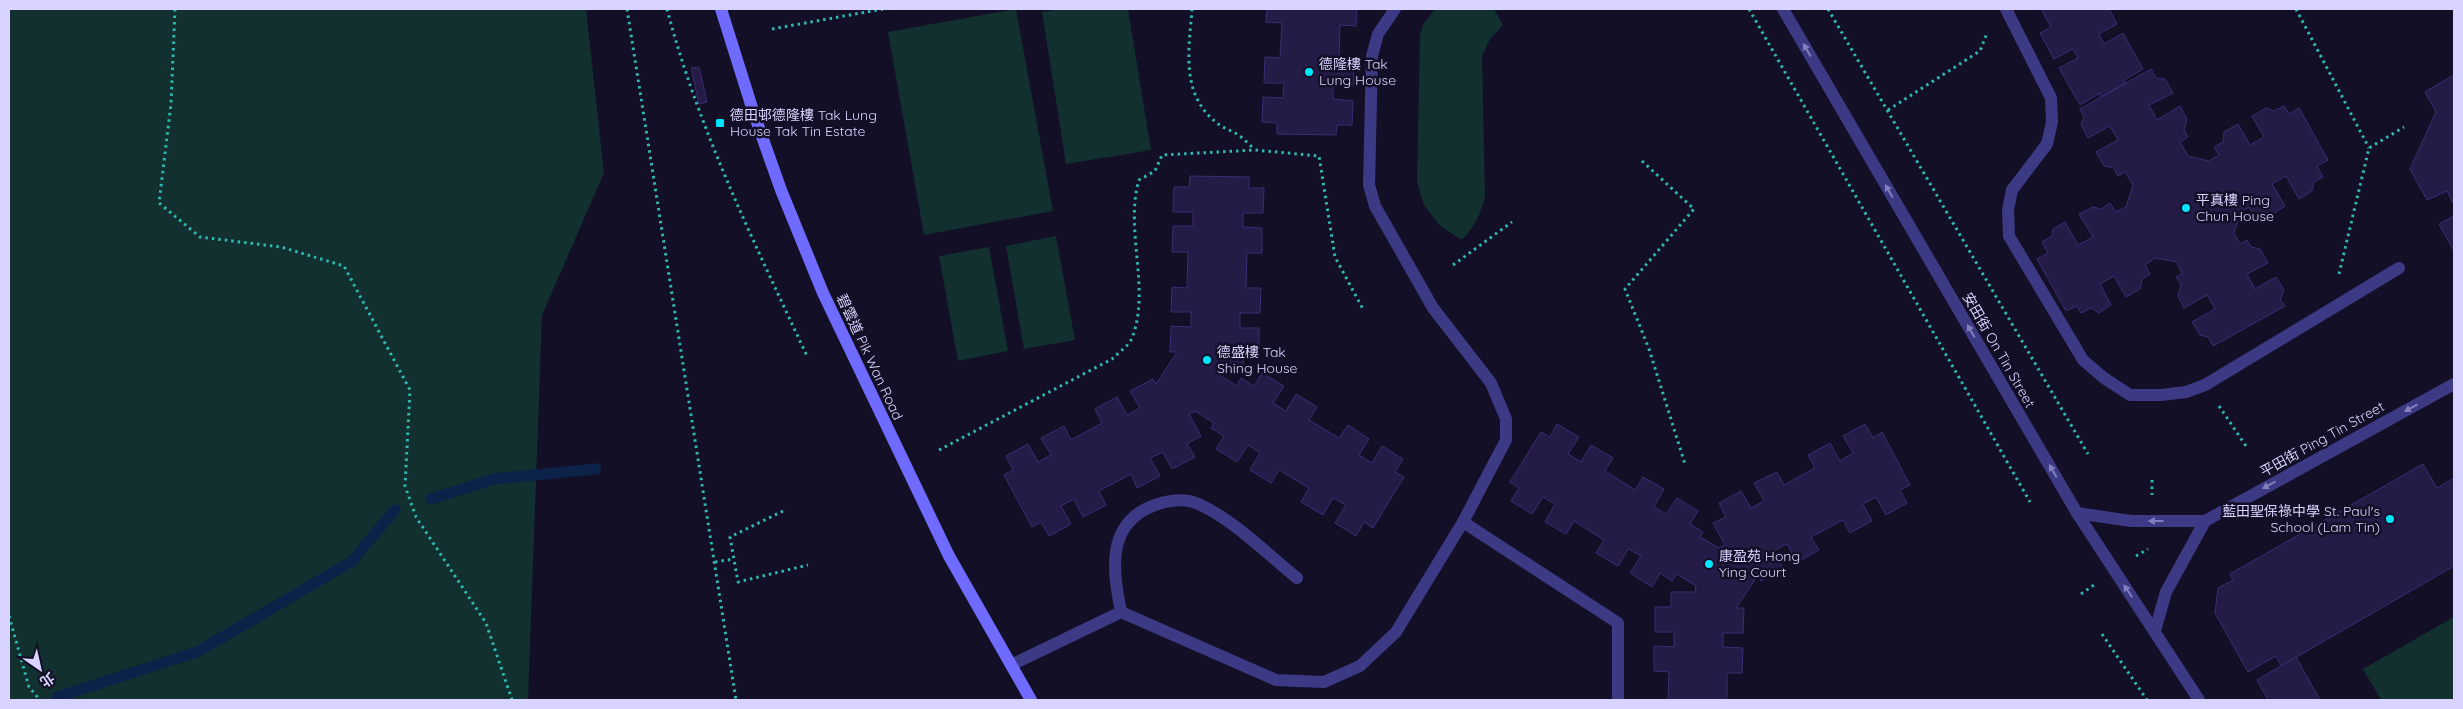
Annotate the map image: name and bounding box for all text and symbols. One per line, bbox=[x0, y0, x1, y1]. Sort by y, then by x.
one-way arrow bbox=[1802, 44, 1811, 57]
place label: 德隆樓 Tak Lung House bbox=[1319, 55, 1396, 89]
marker: 德隆樓 Tak Lung House bbox=[1303, 66, 1315, 78]
place label: 德田邨德隆樓 Tak Lung House Tak Tin Estate bbox=[730, 106, 877, 140]
marker: 德田邨德隆樓 Tak Lung House Tak Tin Estate bbox=[714, 117, 726, 129]
one-way arrow bbox=[1884, 184, 1893, 197]
place label: 平真樓 Ping Chun House bbox=[2196, 191, 2274, 225]
marker: 平真樓 Ping Chun House bbox=[2180, 202, 2192, 214]
street label: 安田街 On Tin Street bbox=[1959, 289, 2039, 411]
street label: 碧雲道 Pik Wan Road bbox=[833, 291, 907, 423]
one-way arrow bbox=[1966, 324, 1975, 337]
place label: 德盛樓 Tak Shing House bbox=[1217, 343, 1298, 377]
marker: 德盛樓 Tak Shing House bbox=[1201, 354, 1213, 366]
street label: 平田街 Ping Tin Street bbox=[2257, 397, 2388, 481]
one-way arrow bbox=[2405, 403, 2418, 412]
one-way arrow bbox=[2048, 464, 2057, 478]
one-way arrow bbox=[2261, 481, 2276, 489]
place label: 藍田聖保祿中學 St. Paul's School (Lam Tin) bbox=[2222, 502, 2380, 536]
marker: 藍田聖保祿中學 St. Paul's School (Lam Tin) bbox=[2384, 513, 2396, 525]
one-way arrow bbox=[2148, 517, 2164, 525]
place label: 康盈苑 Hong Ying Court bbox=[1719, 547, 1800, 581]
marker: 康盈苑 Hong Ying Court bbox=[1703, 558, 1715, 570]
one-way arrow bbox=[2123, 584, 2133, 598]
north arrow bbox=[15, 644, 65, 694]
text: 北 bbox=[36, 668, 58, 691]

